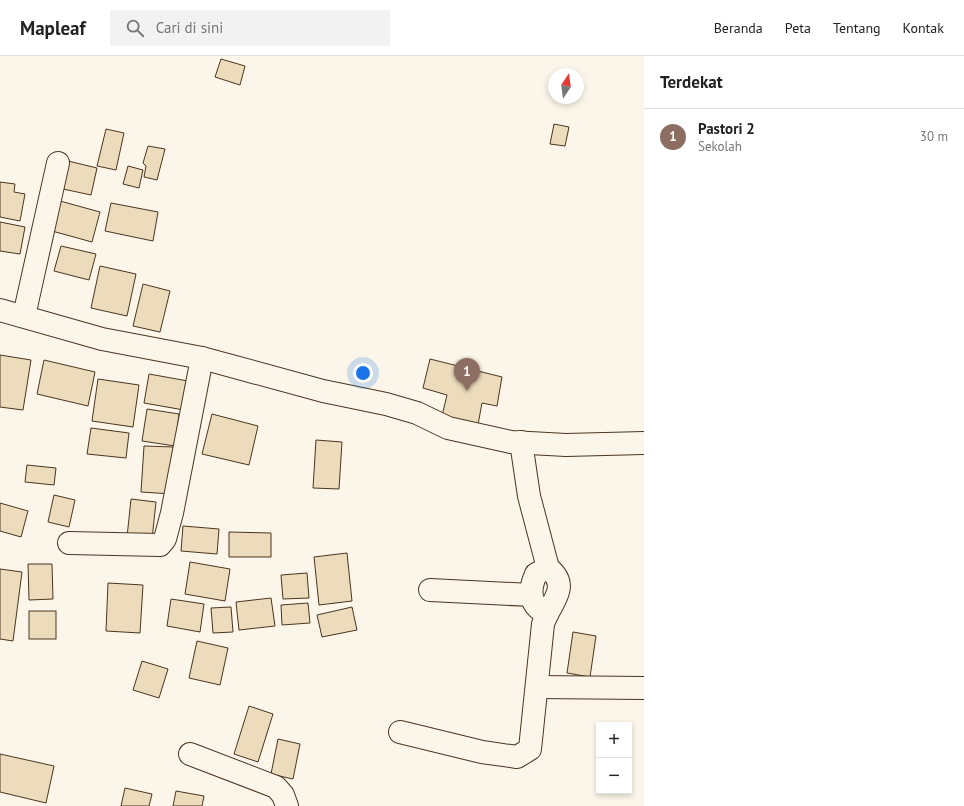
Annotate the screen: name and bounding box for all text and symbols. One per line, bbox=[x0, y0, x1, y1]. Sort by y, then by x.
search box bbox=[110, 10, 390, 46]
text: Mapleaf bbox=[20, 16, 86, 40]
icon: search bbox=[124, 17, 146, 39]
text: Cari di sini bbox=[156, 18, 223, 37]
text: Beranda bbox=[714, 19, 763, 37]
text: Peta bbox=[785, 19, 811, 37]
text: Tentang bbox=[833, 19, 881, 37]
text: Kontak bbox=[903, 19, 944, 37]
north arrow bbox=[548, 68, 584, 104]
text: Terdekat bbox=[660, 71, 723, 93]
text: Pastori 2 bbox=[698, 119, 755, 138]
text: 1 bbox=[669, 128, 677, 145]
text: 30 m bbox=[920, 128, 948, 145]
text: Sekolah bbox=[698, 138, 742, 155]
pin: 1 bbox=[454, 358, 480, 391]
your location bbox=[353, 363, 373, 383]
map controls bbox=[596, 722, 632, 794]
button: + bbox=[596, 722, 632, 758]
button: − bbox=[596, 758, 632, 794]

